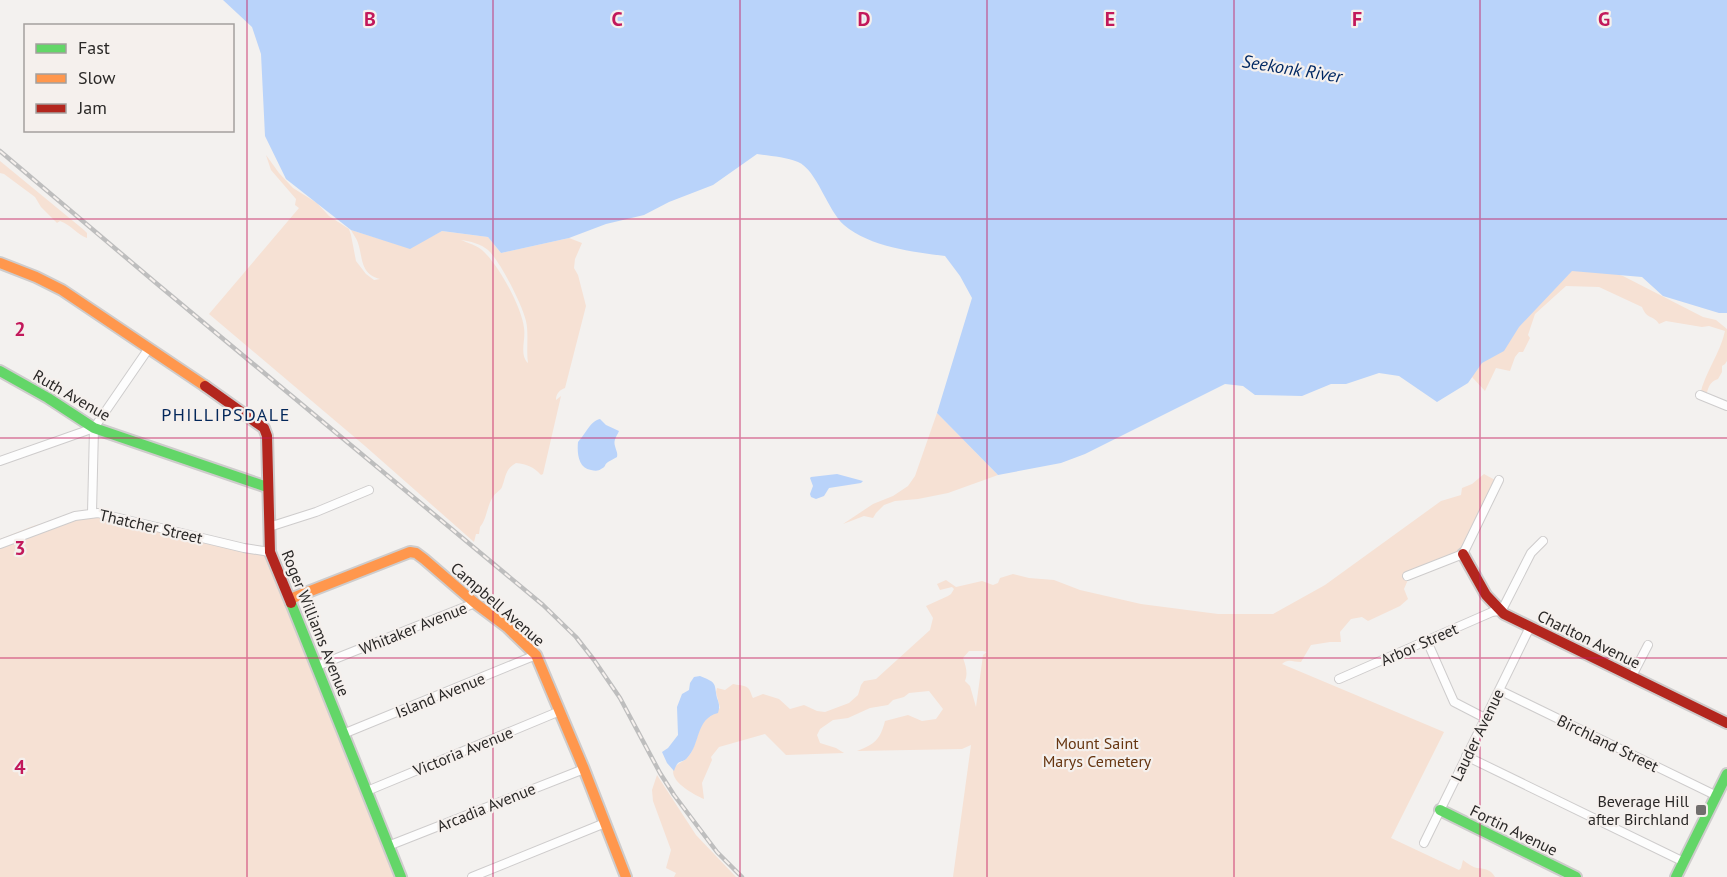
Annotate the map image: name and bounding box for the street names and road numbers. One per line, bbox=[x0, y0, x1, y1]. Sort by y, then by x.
street label: Ruth Avenue bbox=[30, 365, 114, 425]
street label: Thatcher Street bbox=[97, 504, 205, 548]
street label: Roger Williams Avenue bbox=[278, 547, 354, 699]
street label: Campbell Avenue bbox=[447, 558, 549, 650]
street label: Whitaker Avenue bbox=[356, 597, 470, 659]
street label: Charlton Avenue bbox=[1534, 605, 1644, 673]
street label: Arbor Street bbox=[1377, 618, 1461, 670]
street label: Island Avenue bbox=[392, 668, 488, 722]
street label: Lauder Avenue bbox=[1446, 685, 1508, 785]
street label: Birchland Street bbox=[1554, 710, 1662, 776]
street label: Victoria Avenue bbox=[409, 722, 516, 780]
street label: Arcadia Avenue bbox=[434, 778, 538, 836]
street label: Fortin Avenue bbox=[1467, 800, 1561, 860]

